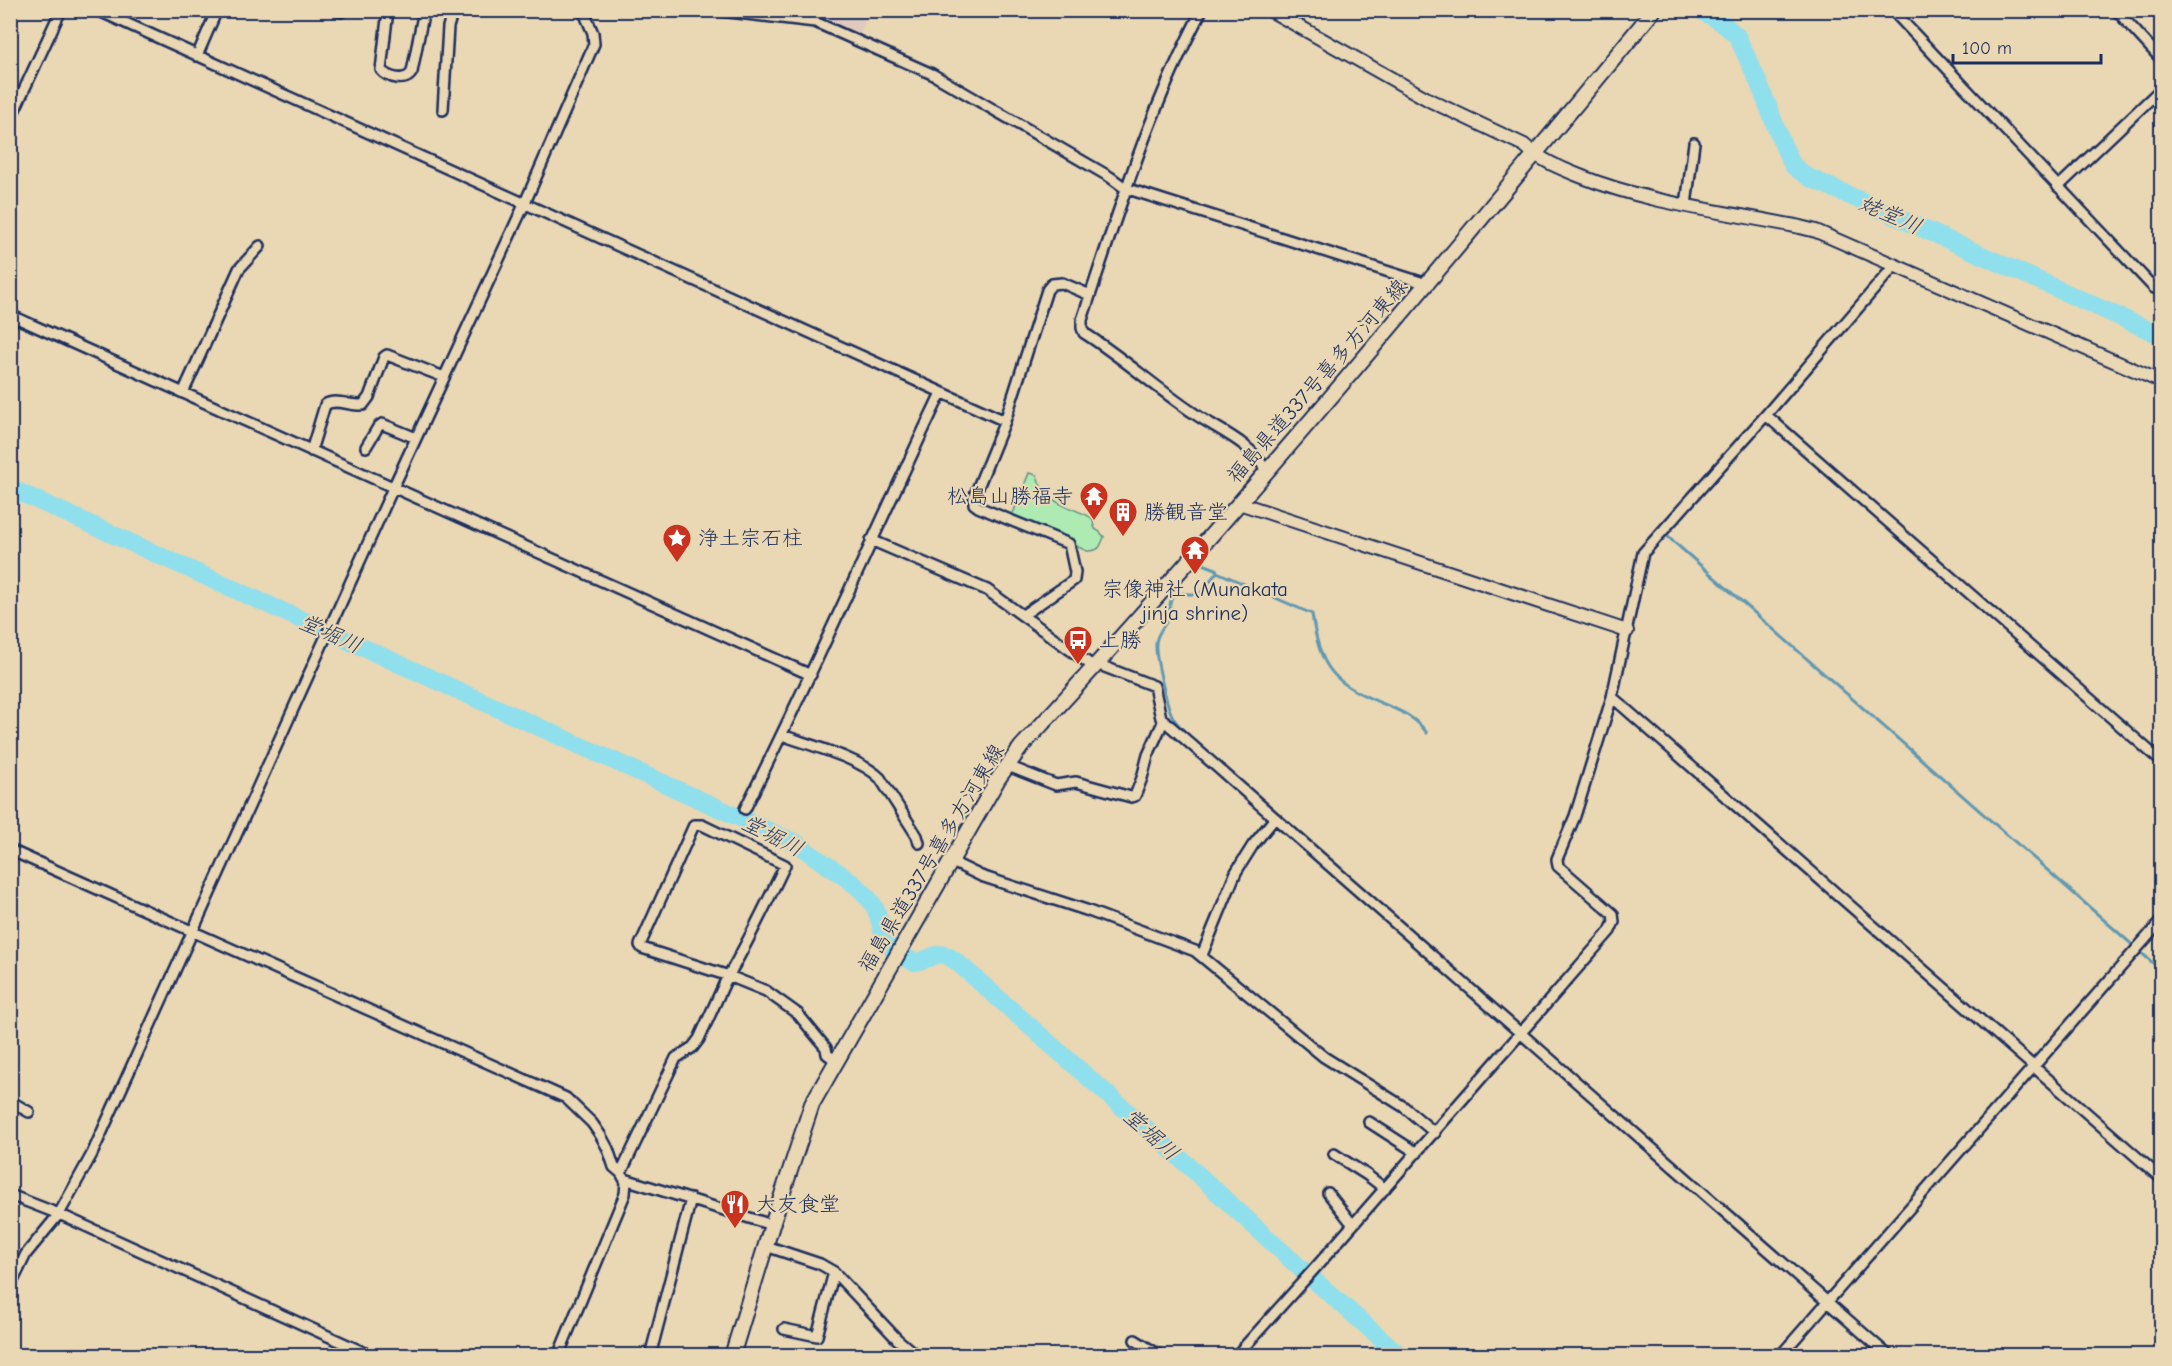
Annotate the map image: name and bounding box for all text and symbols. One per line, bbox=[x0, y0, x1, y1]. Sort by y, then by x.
scale bar bbox=[1953, 27, 2102, 65]
text: 100 m bbox=[1962, 38, 2012, 59]
water label: 姥堂川 bbox=[1855, 190, 1926, 240]
street label: 福島県道337号喜多方河東線 bbox=[1222, 274, 1412, 488]
temple icon: 松島山勝福寺 bbox=[1078, 480, 1110, 522]
place label: 松島山勝福寺 bbox=[947, 484, 1073, 508]
building icon: 勝観音堂 bbox=[1107, 496, 1139, 538]
place label: 勝観音堂 bbox=[1144, 500, 1228, 524]
place icon: 浄土宗石柱 bbox=[661, 522, 693, 564]
place label: 浄土宗石柱 bbox=[698, 526, 803, 550]
temple icon: 宗像神社 (Munakata jinja shrine) bbox=[1179, 534, 1211, 576]
place label: 宗像神社 (Munakata jinja shrine) bbox=[1102, 577, 1288, 625]
water label: 堂堀川 bbox=[295, 609, 366, 659]
bus stop icon: 上勝 bbox=[1062, 624, 1094, 666]
place label: 上勝 bbox=[1099, 628, 1141, 652]
street label: 福島県道337号喜多方河東線 bbox=[853, 739, 1009, 977]
water label: 堂堀川 bbox=[737, 809, 808, 862]
water label: 堂堀川 bbox=[1118, 1103, 1185, 1166]
restaurant icon: 大友食堂 bbox=[719, 1188, 751, 1230]
place label: 大友食堂 bbox=[756, 1192, 840, 1216]

